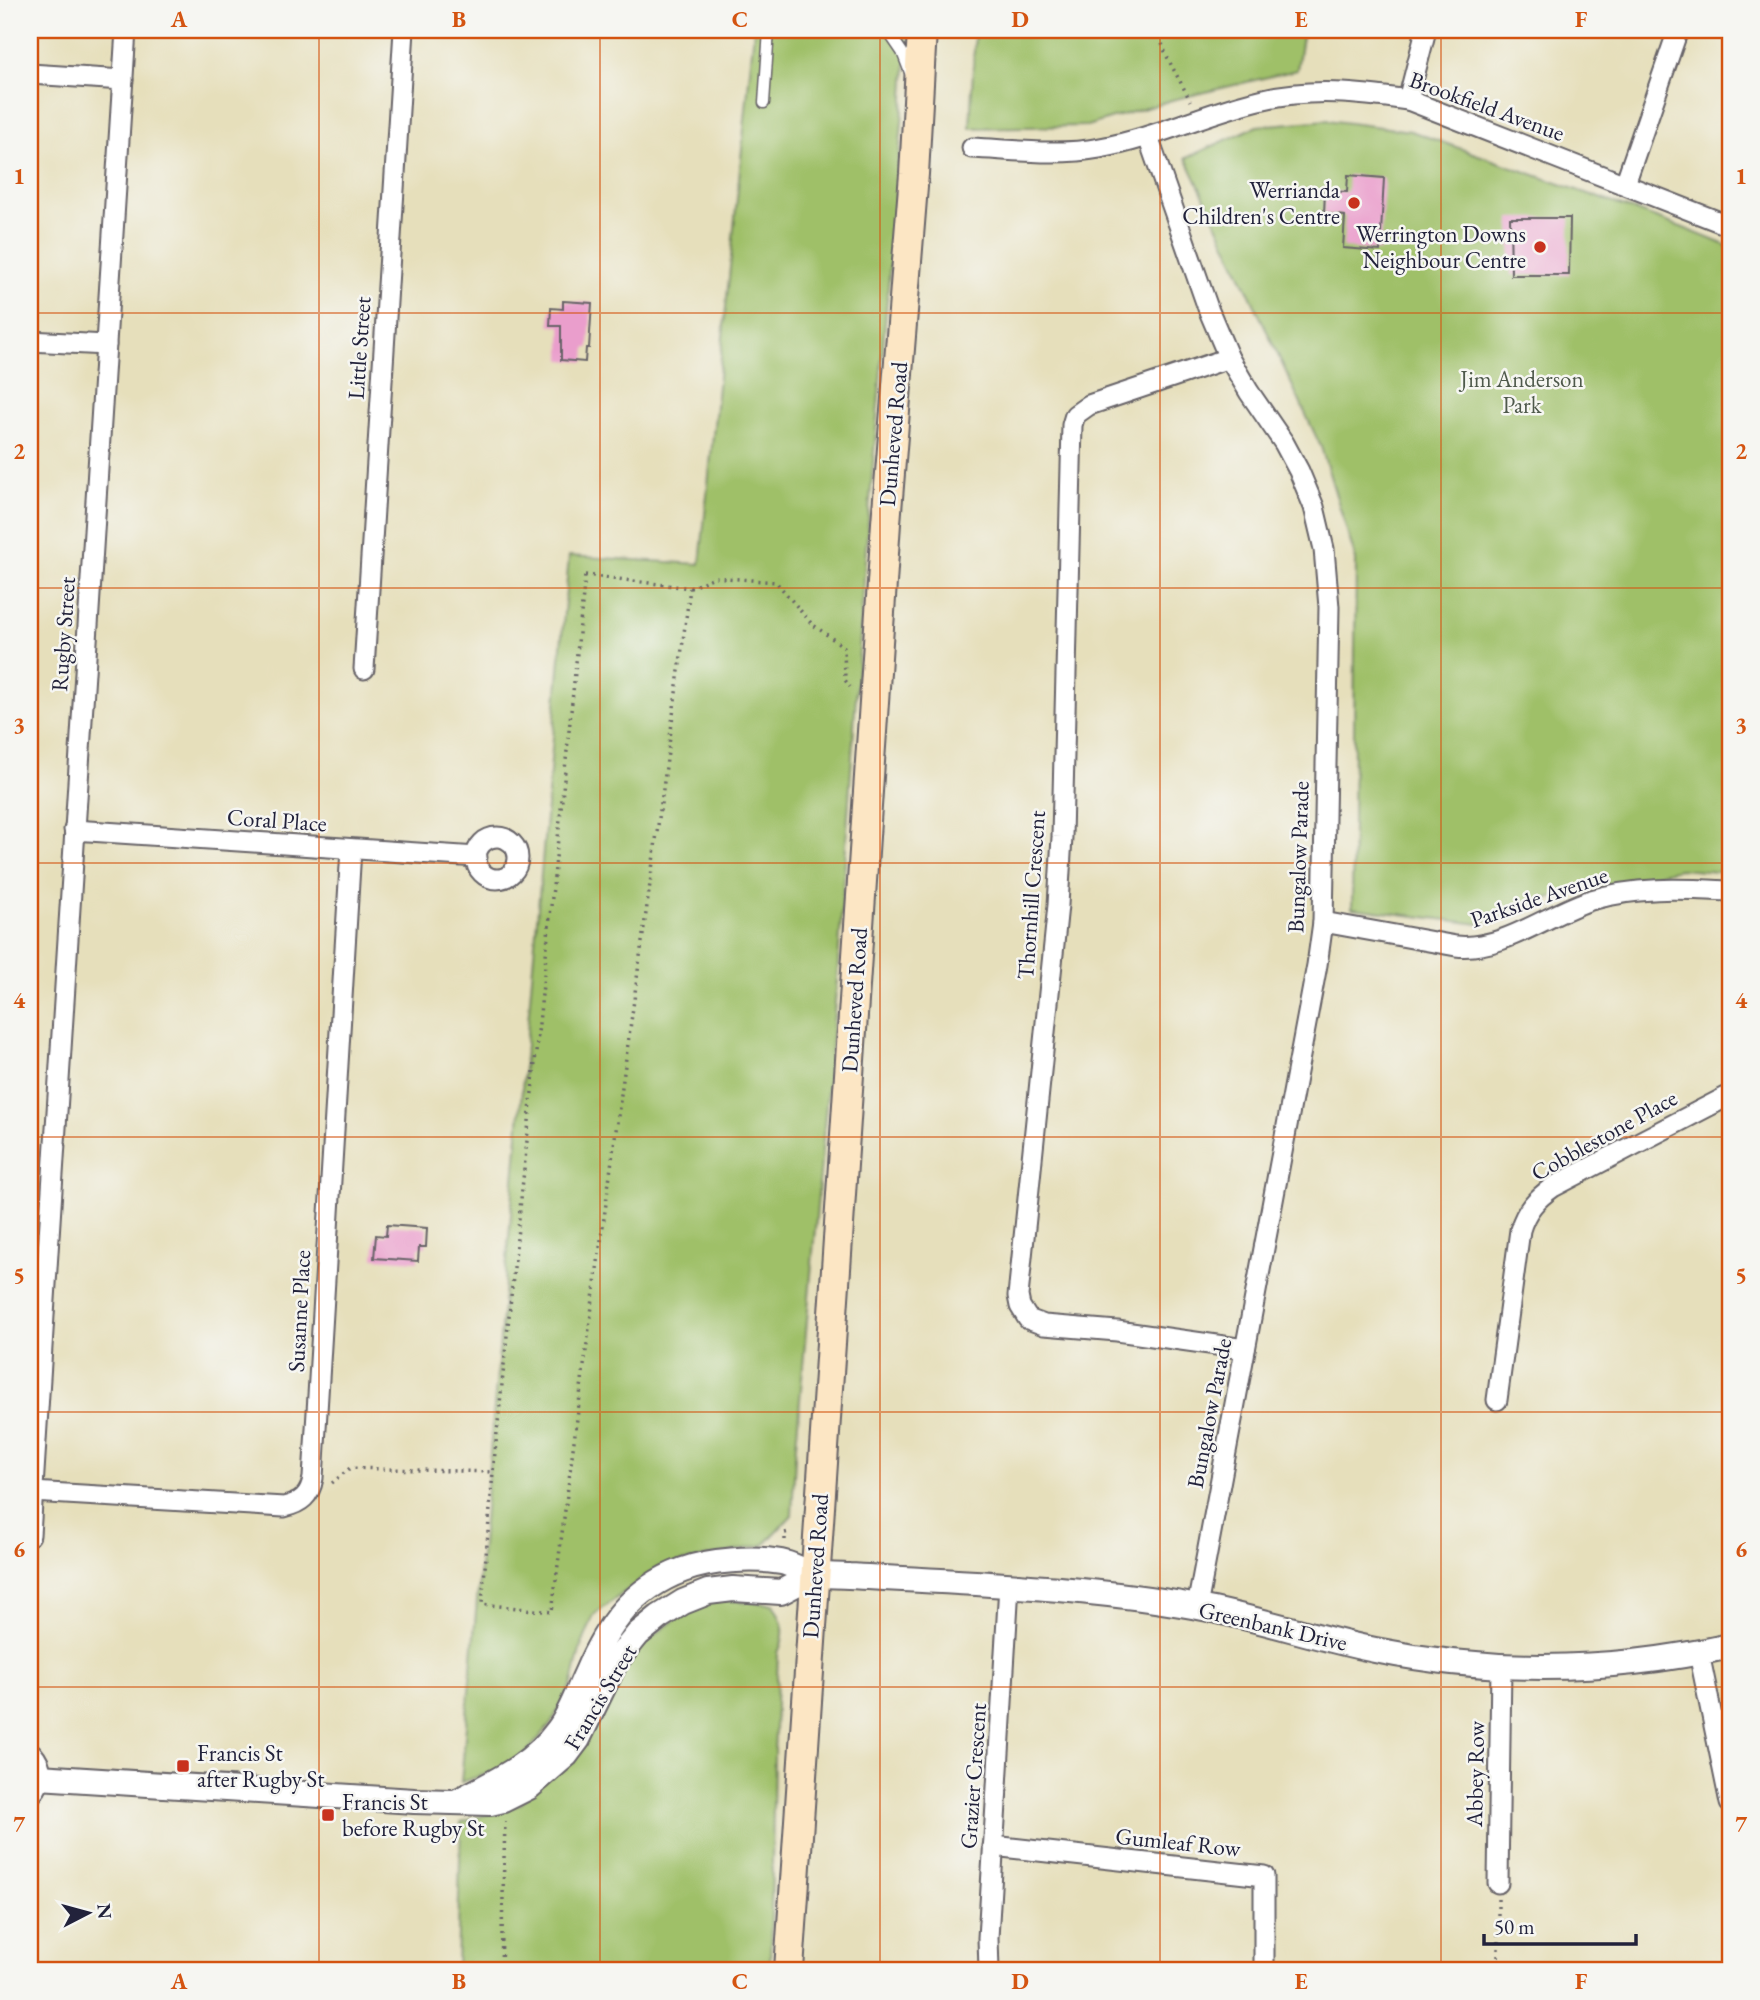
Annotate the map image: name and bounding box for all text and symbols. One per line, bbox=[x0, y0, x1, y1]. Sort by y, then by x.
text: A bbox=[170, 4, 188, 34]
text: B bbox=[452, 4, 466, 34]
text: C bbox=[732, 4, 748, 34]
text: D bbox=[1011, 4, 1029, 34]
text: E bbox=[1294, 4, 1308, 34]
text: F bbox=[1575, 4, 1588, 34]
street label: Brookfield Avenue bbox=[1405, 64, 1569, 148]
text: 1 bbox=[13, 161, 25, 191]
text: 1 bbox=[1735, 161, 1747, 191]
place label: Werrianda Children's Centre bbox=[1182, 175, 1341, 231]
marker: Werrianda Children's Centre bbox=[1346, 195, 1362, 211]
place label: Werrington Downs Neighbour Centre bbox=[1356, 219, 1526, 275]
marker: Werrington Downs Neighbour Centre bbox=[1532, 239, 1548, 255]
street label: Little Street bbox=[340, 295, 378, 400]
street label: Dunheved Road bbox=[872, 360, 914, 508]
park label: Jim Anderson Park bbox=[1458, 364, 1584, 420]
text: 2 bbox=[13, 436, 25, 466]
text: 2 bbox=[1735, 436, 1747, 466]
street label: Rugby Street bbox=[44, 575, 82, 692]
text: 3 bbox=[13, 710, 25, 740]
text: 3 bbox=[1735, 710, 1747, 740]
street label: Bungalow Parade bbox=[1280, 780, 1316, 934]
street label: Coral Place bbox=[226, 802, 328, 838]
street label: Thornhill Crescent bbox=[1010, 809, 1052, 980]
street label: Parkside Avenue bbox=[1466, 859, 1612, 935]
street label: Dunheved Road bbox=[834, 926, 874, 1073]
text: 4 bbox=[13, 985, 26, 1015]
text: 4 bbox=[1735, 985, 1748, 1015]
street label: Cobblestone Place bbox=[1526, 1082, 1682, 1188]
street label: Susanne Place bbox=[281, 1249, 317, 1373]
text: 5 bbox=[13, 1260, 25, 1290]
text: 5 bbox=[1735, 1260, 1747, 1290]
street label: Bungalow Parade bbox=[1180, 1335, 1238, 1490]
street label: Dunheved Road bbox=[795, 1492, 835, 1639]
text: 6 bbox=[13, 1534, 25, 1564]
text: 6 bbox=[1735, 1534, 1747, 1564]
street label: Greenbank Drive bbox=[1196, 1594, 1350, 1658]
street label: Francis Street bbox=[557, 1638, 644, 1755]
street label: Grazier Crescent bbox=[953, 1701, 993, 1850]
street label: Abbey Row bbox=[1459, 1720, 1491, 1828]
place label: Francis St after Rugby St bbox=[197, 1738, 325, 1794]
marker: Francis St after Rugby St bbox=[175, 1758, 191, 1774]
place label: Francis St before Rugby St bbox=[342, 1787, 485, 1843]
marker: Francis St before Rugby St bbox=[320, 1807, 336, 1823]
text: 7 bbox=[13, 1809, 26, 1839]
text: 7 bbox=[1735, 1809, 1748, 1839]
street label: Gumleaf Row bbox=[1114, 1821, 1242, 1864]
north arrow bbox=[52, 1878, 122, 1948]
text: N bbox=[91, 1902, 118, 1921]
scale bar bbox=[1484, 1902, 1636, 1946]
text: 50 m bbox=[1494, 1913, 1535, 1940]
text: A bbox=[170, 1966, 188, 1996]
text: B bbox=[452, 1966, 466, 1996]
text: C bbox=[732, 1966, 748, 1996]
text: D bbox=[1011, 1966, 1029, 1996]
text: E bbox=[1294, 1966, 1308, 1996]
text: F bbox=[1575, 1966, 1588, 1996]

